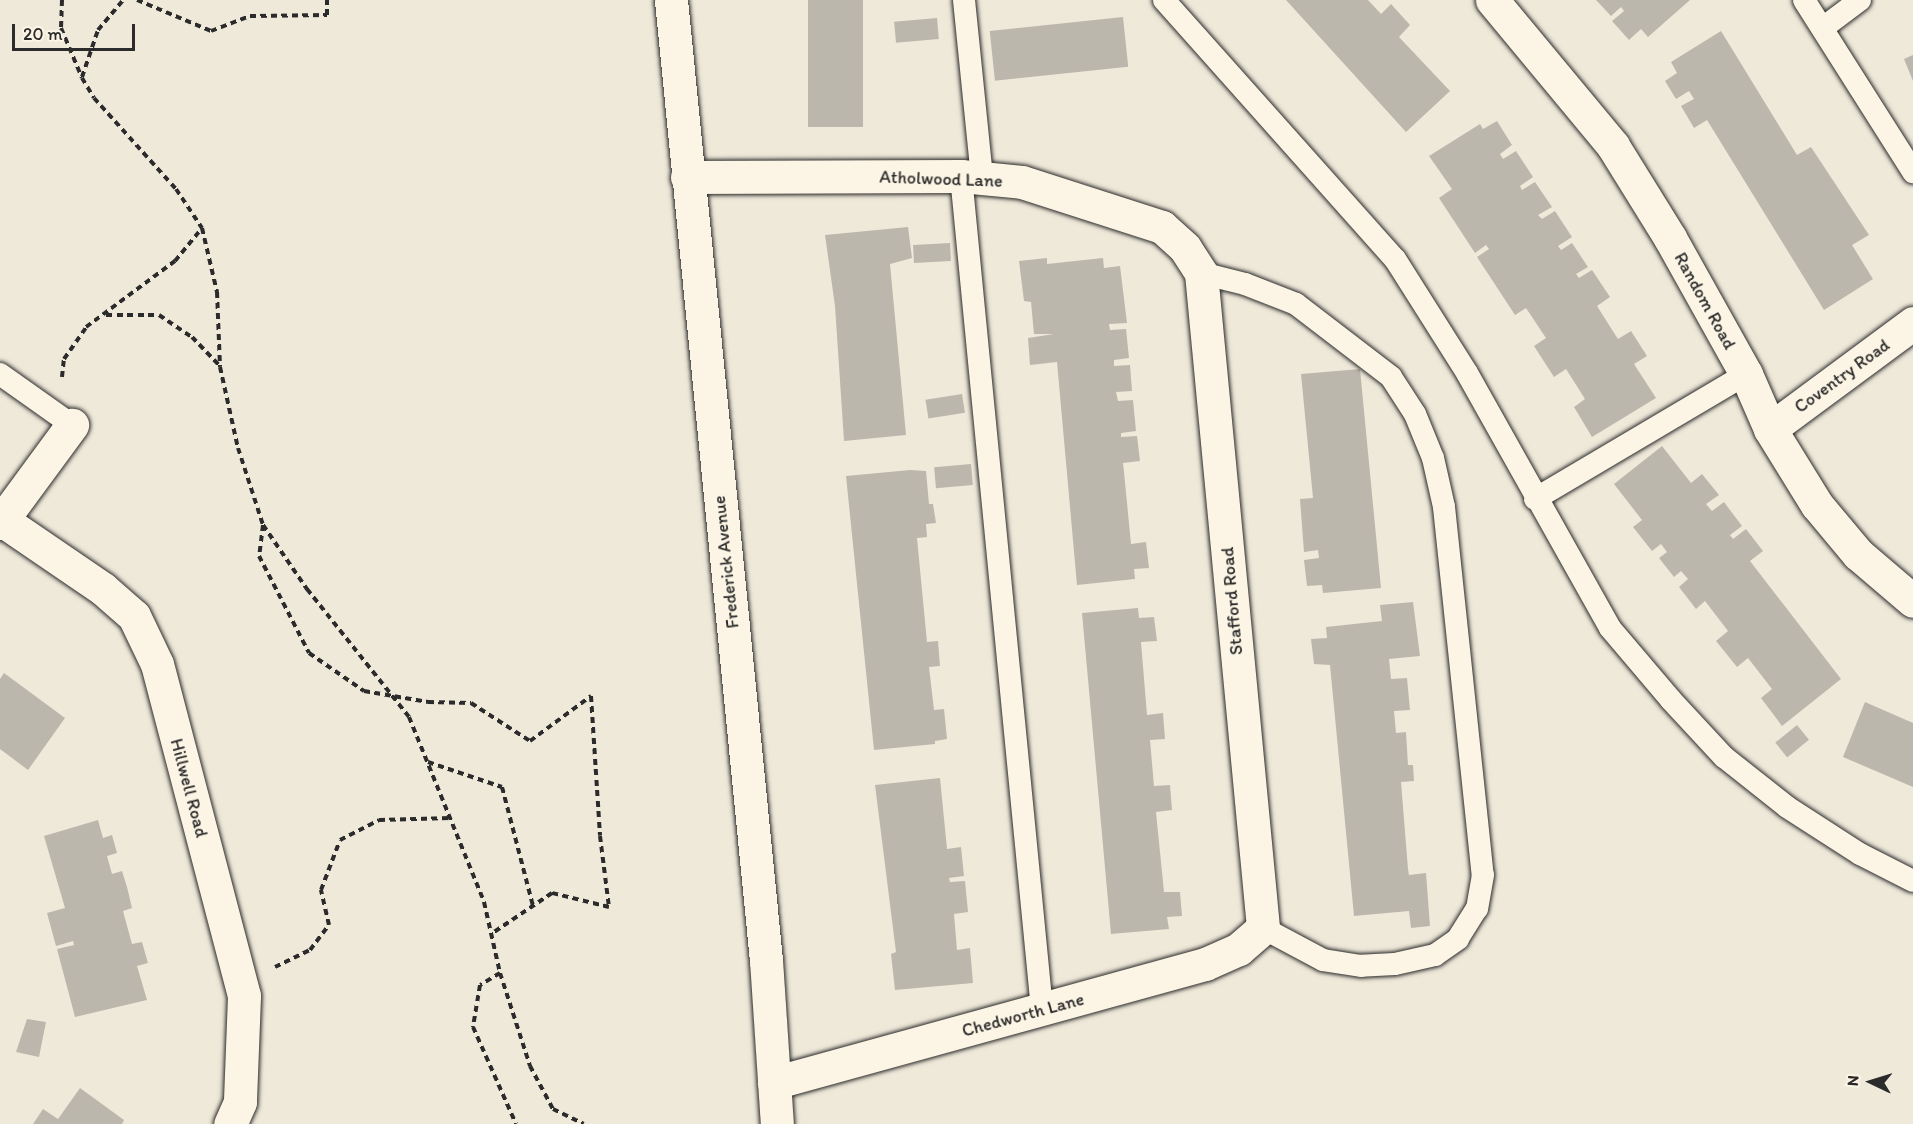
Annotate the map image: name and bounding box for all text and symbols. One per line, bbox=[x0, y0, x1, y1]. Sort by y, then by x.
scale bar bbox=[15, 12, 138, 50]
text: 20 m bbox=[23, 23, 63, 45]
street label: Atholwood Lane bbox=[879, 166, 1003, 192]
street label: Random Road bbox=[1670, 249, 1740, 353]
street label: Coventry Road bbox=[1790, 334, 1894, 418]
street label: Frederick Avenue bbox=[708, 495, 744, 629]
street label: Stafford Road bbox=[1217, 546, 1247, 656]
street label: Hillwell Road bbox=[165, 736, 213, 840]
street label: Chedworth Lane bbox=[960, 988, 1086, 1042]
north arrow bbox=[1841, 1052, 1901, 1112]
text: N bbox=[1843, 1075, 1862, 1087]

